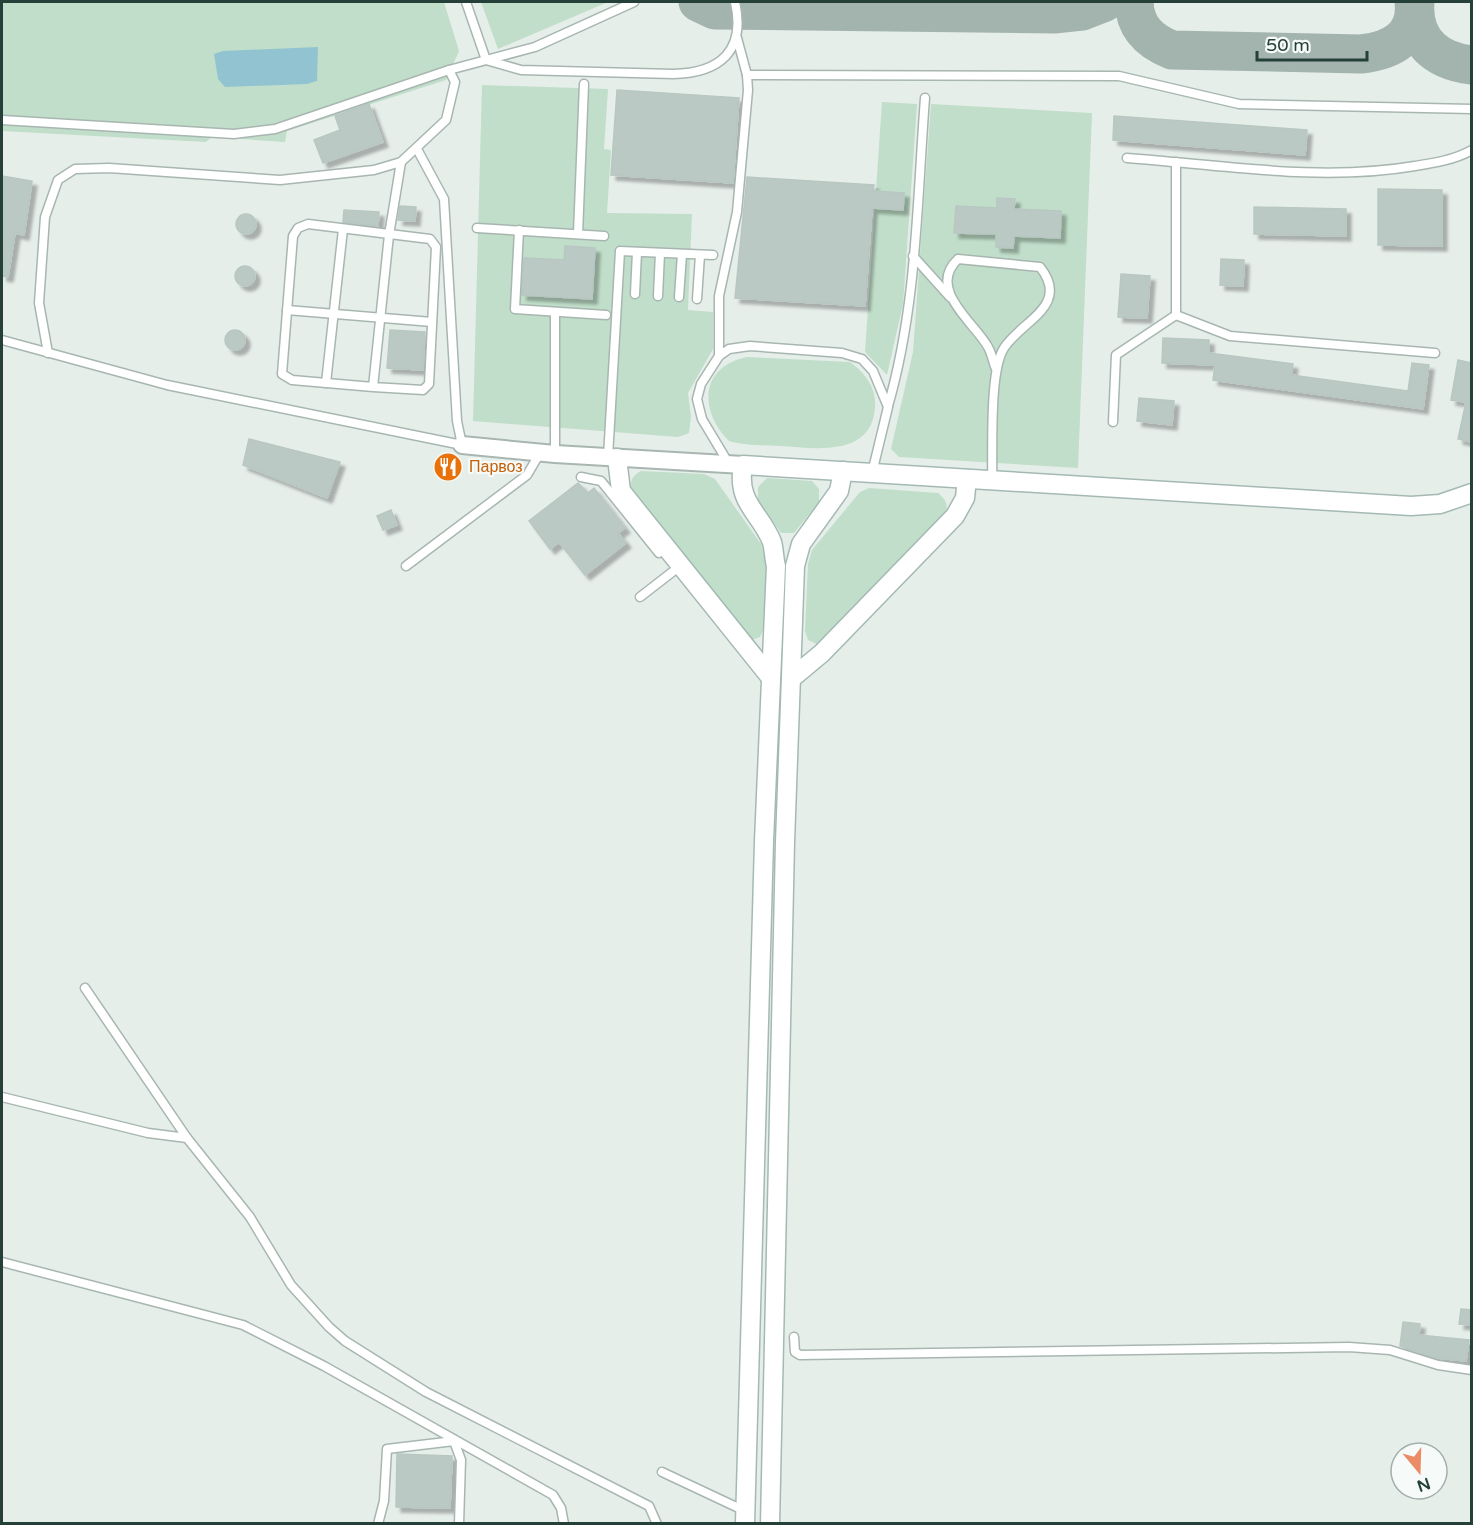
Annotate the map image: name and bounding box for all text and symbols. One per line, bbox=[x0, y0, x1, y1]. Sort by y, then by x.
scale bar bbox=[1257, 24, 1366, 62]
text: 50 m bbox=[1266, 34, 1310, 56]
restaurant icon: Парвоз bbox=[432, 451, 464, 483]
place label: Парвоз bbox=[469, 457, 523, 477]
north arrow bbox=[1389, 1441, 1449, 1501]
text: N bbox=[1414, 1473, 1433, 1496]

